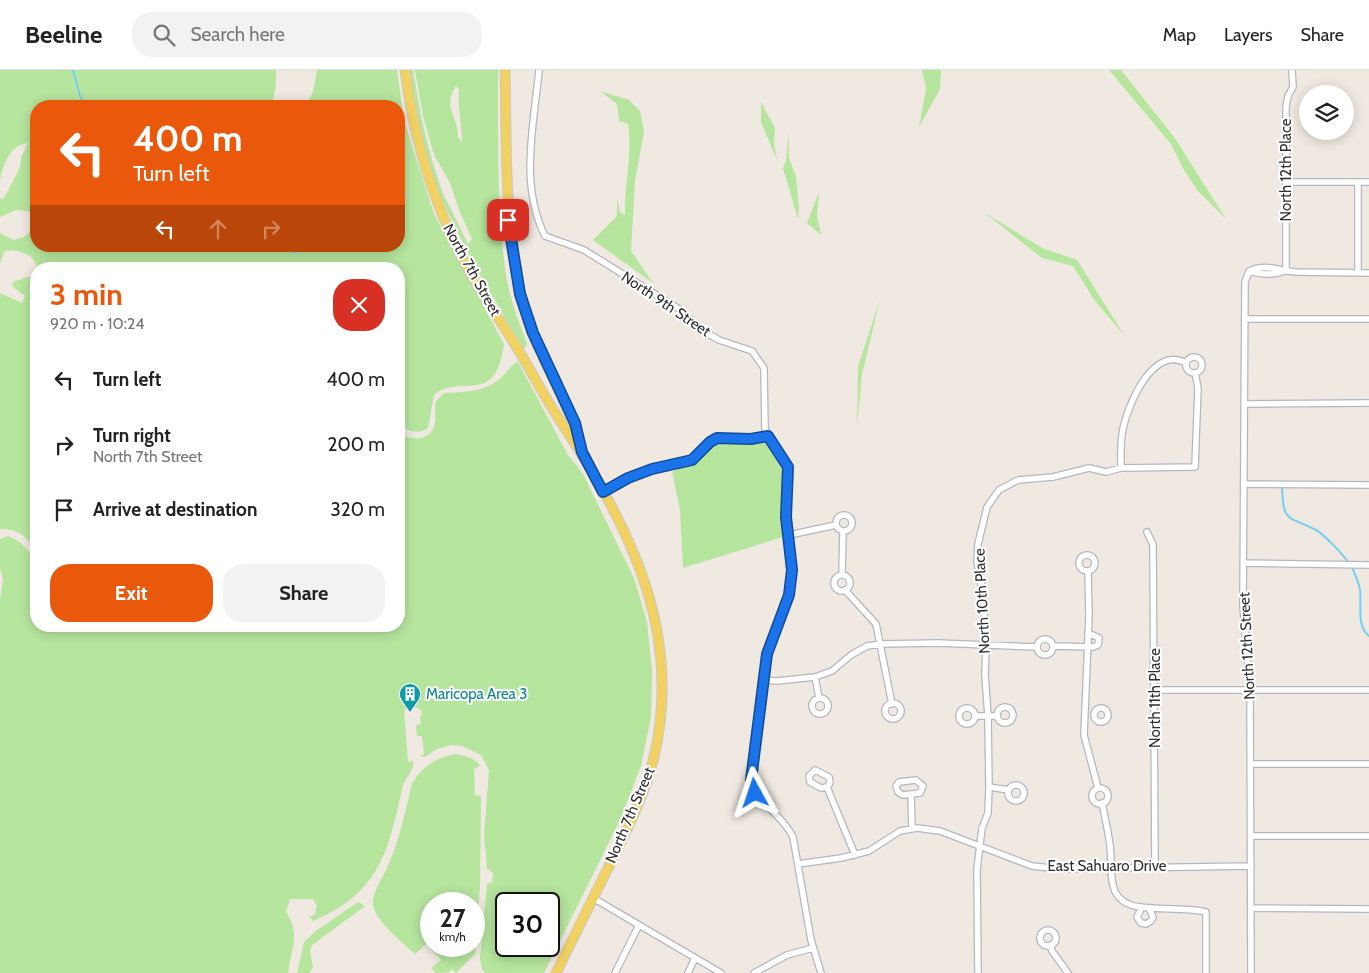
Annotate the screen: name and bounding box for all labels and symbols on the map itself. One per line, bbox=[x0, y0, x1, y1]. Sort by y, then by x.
street label: North 12th Place bbox=[1277, 118, 1295, 221]
pin bbox=[487, 199, 529, 241]
street label: North 7th Street bbox=[439, 221, 505, 319]
street label: North 9th Street bbox=[618, 268, 714, 340]
street label: North 10th Place bbox=[970, 548, 994, 654]
street label: North 12th Street bbox=[1235, 592, 1259, 700]
street label: North 11th Place bbox=[1146, 648, 1164, 748]
building icon: Maricopa Area 3 bbox=[398, 682, 422, 713]
place label: Maricopa Area 3 bbox=[426, 685, 527, 703]
street label: North 7th Street bbox=[602, 764, 658, 866]
position arrow bbox=[728, 766, 780, 818]
street label: East Sahuaro Drive bbox=[1047, 857, 1167, 875]
speed limit sign: 30 bbox=[495, 892, 560, 957]

